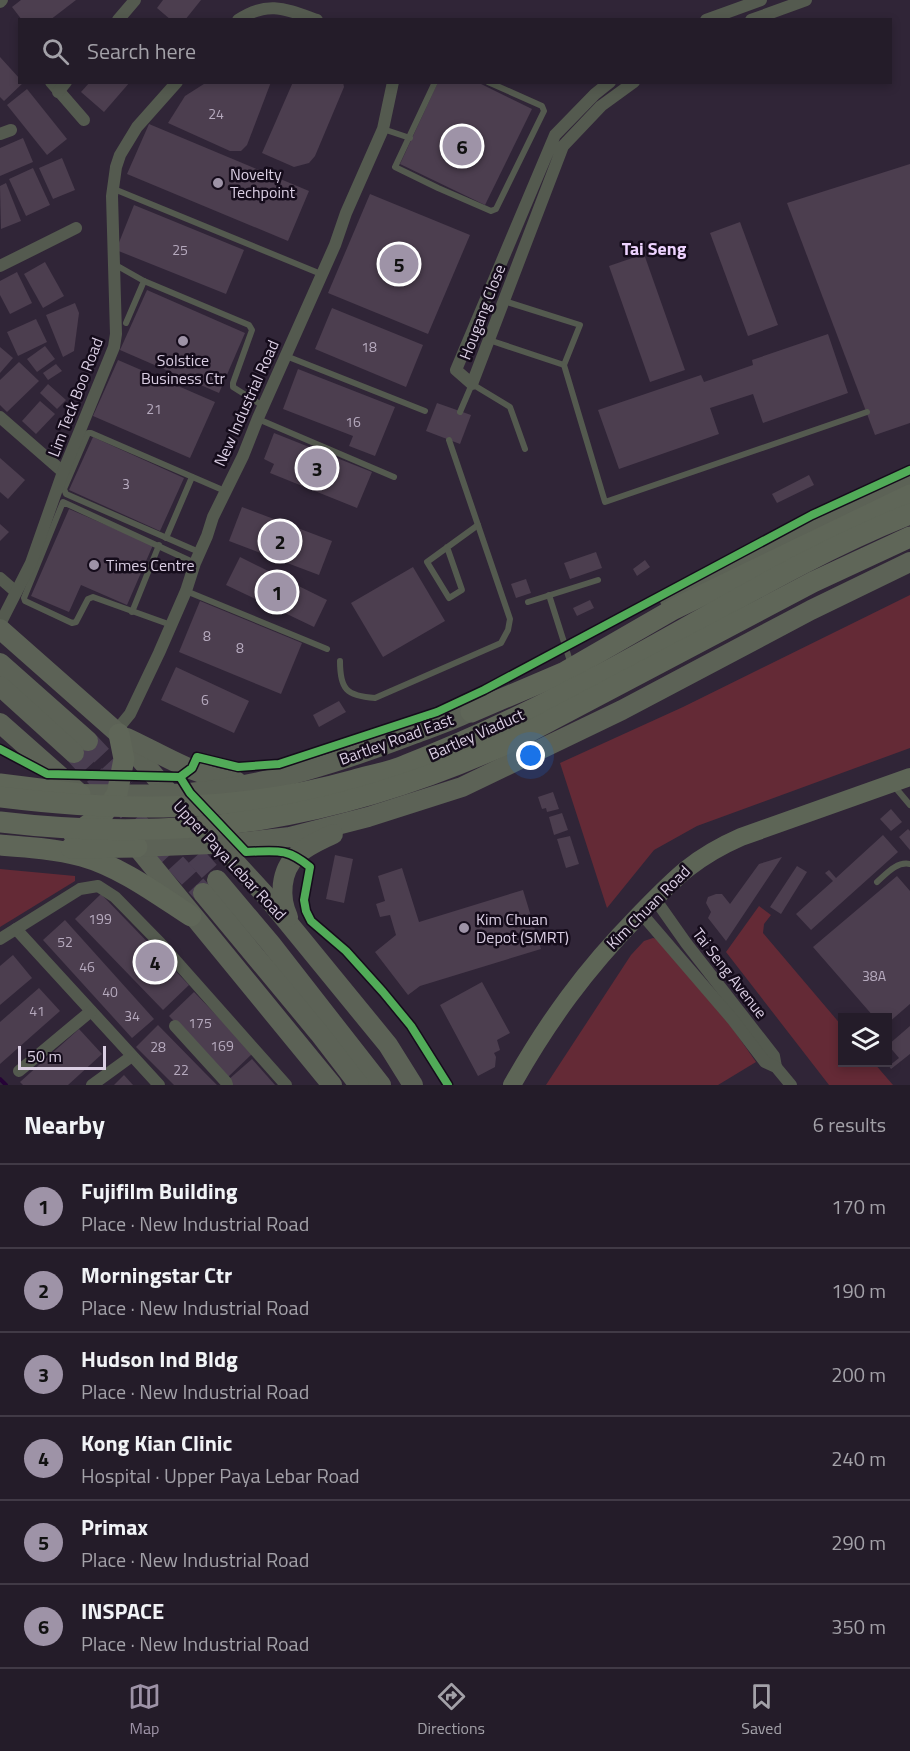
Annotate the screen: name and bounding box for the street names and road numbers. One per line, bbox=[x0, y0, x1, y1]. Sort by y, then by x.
street label: Hougang Close bbox=[453, 261, 511, 363]
street label: Lim Teck Boo Road bbox=[41, 334, 109, 460]
street label: New Industrial Road bbox=[207, 336, 285, 470]
street label: Bartley Viaduct bbox=[424, 702, 528, 766]
street label: Bartley Road East bbox=[336, 707, 457, 771]
street label: Upper Paya Lebar Road bbox=[168, 795, 292, 925]
street label: Kim Chuan Road bbox=[601, 860, 695, 954]
street label: Tai Seng Avenue bbox=[687, 923, 773, 1023]

